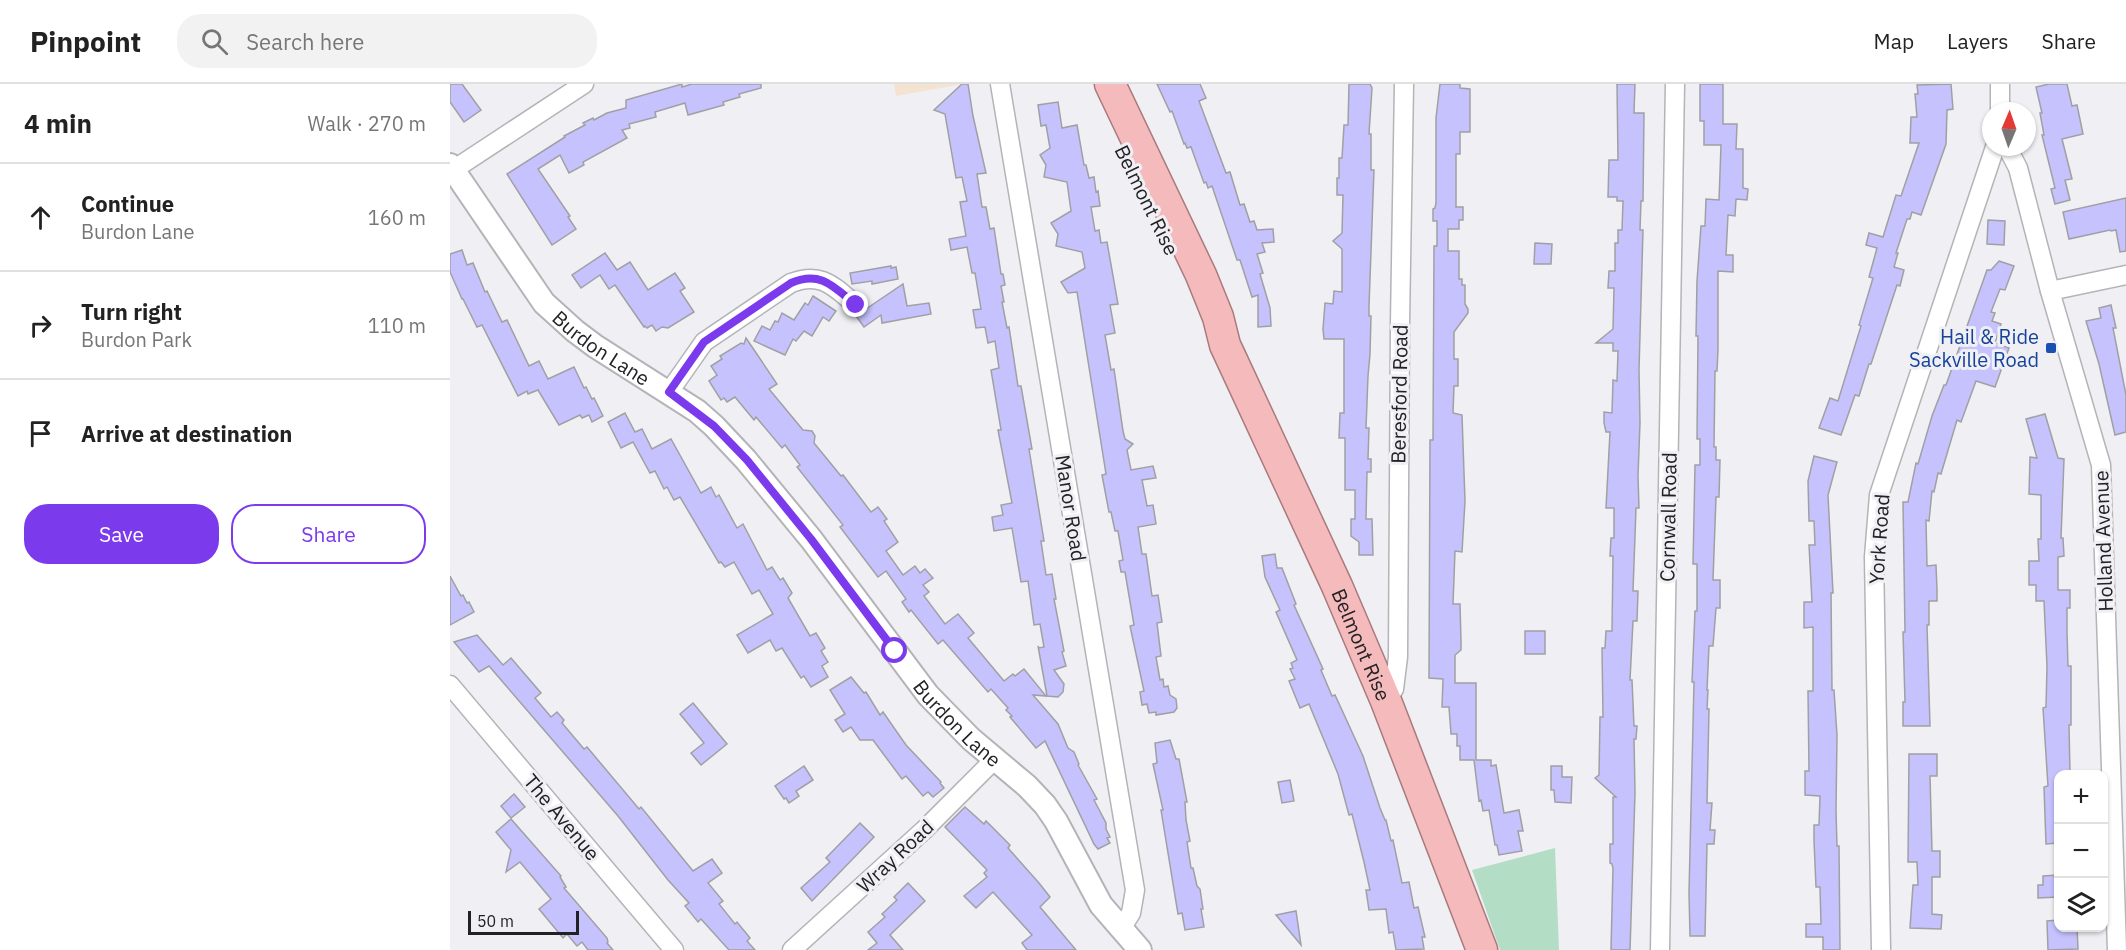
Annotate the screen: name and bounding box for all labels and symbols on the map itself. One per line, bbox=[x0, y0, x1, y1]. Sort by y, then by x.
north arrow bbox=[1982, 102, 2036, 156]
street label: Belmont Rise bbox=[1109, 140, 1185, 260]
route end bbox=[842, 291, 868, 317]
street label: Burdon Lane bbox=[547, 304, 655, 391]
place label: Hail & Ride Sackville Road bbox=[1909, 323, 2039, 373]
street label: Beresford Road bbox=[1384, 324, 1414, 464]
marker: Hail & Ride Sackville Road bbox=[2044, 341, 2058, 355]
street label: Cornwall Road bbox=[1653, 452, 1683, 582]
street label: Manor Road bbox=[1049, 453, 1093, 563]
street label: Holland Avenue bbox=[2087, 470, 2119, 612]
street label: York Road bbox=[1862, 493, 1896, 585]
street label: Belmont Rise bbox=[1326, 584, 1398, 705]
route start bbox=[881, 637, 907, 663]
street label: Burdon Lane bbox=[907, 674, 1007, 772]
street label: The Avenue bbox=[518, 768, 606, 866]
street label: Wray Road bbox=[851, 813, 939, 899]
scale bar bbox=[468, 908, 579, 936]

